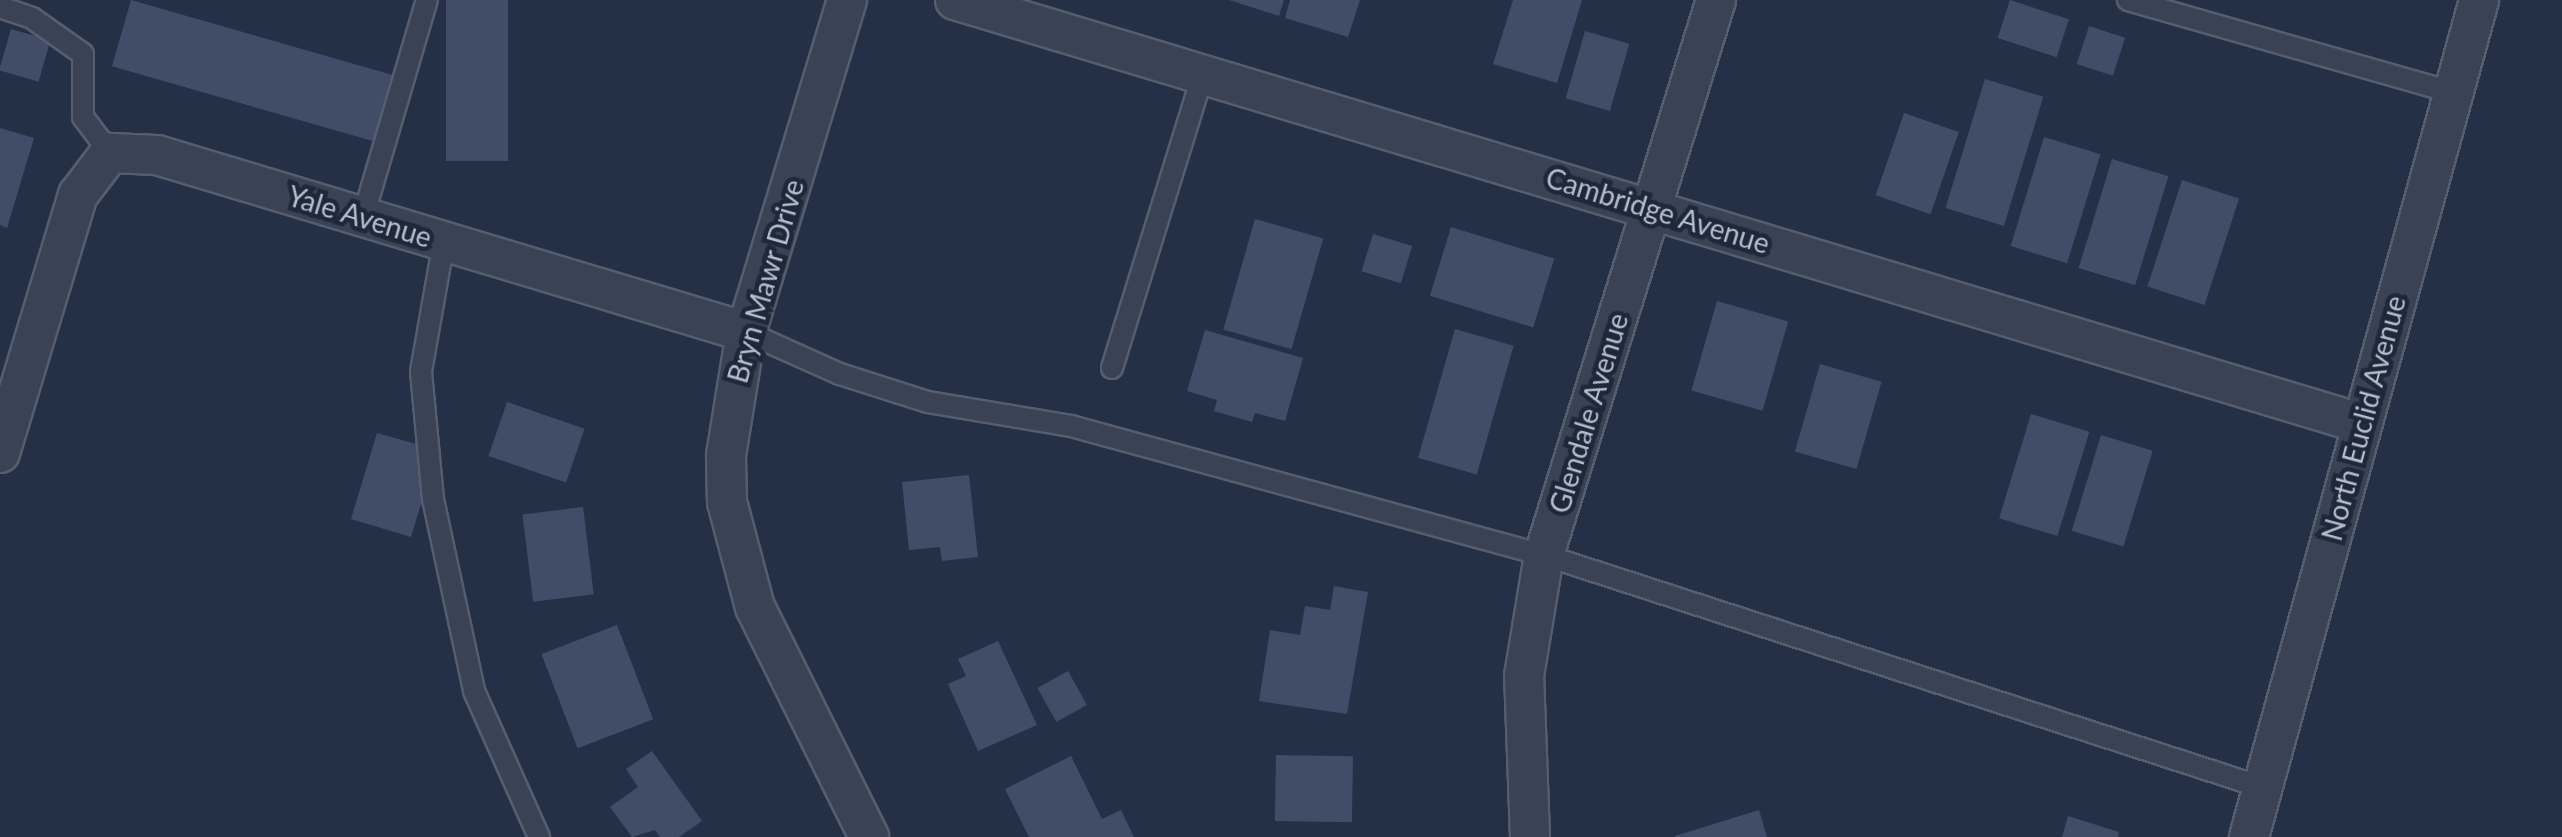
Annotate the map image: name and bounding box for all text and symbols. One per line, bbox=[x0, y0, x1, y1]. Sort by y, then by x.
street label: Cambridge Avenue bbox=[1542, 160, 1774, 260]
street label: Bryn Mawr Drive bbox=[720, 175, 810, 387]
street label: Yale Avenue bbox=[284, 178, 436, 254]
street label: North Euclid Avenue bbox=[2314, 291, 2412, 545]
street label: Glendale Avenue bbox=[1541, 309, 1635, 517]

